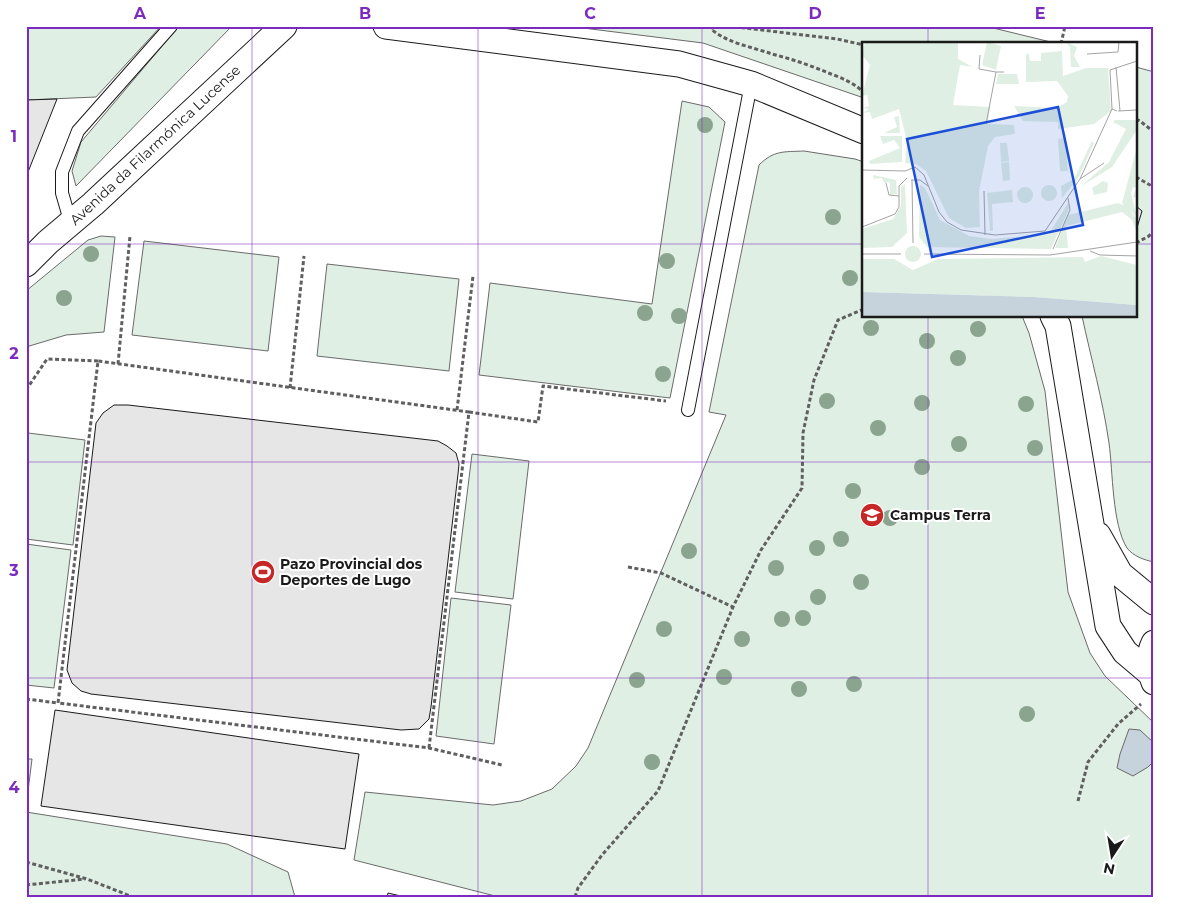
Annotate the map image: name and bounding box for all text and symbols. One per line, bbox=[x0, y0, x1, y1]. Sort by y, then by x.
text: A bbox=[133, 4, 147, 23]
text: B bbox=[359, 4, 371, 23]
text: C bbox=[584, 4, 596, 23]
text: D bbox=[808, 4, 822, 23]
text: E bbox=[1035, 4, 1045, 23]
inset map bbox=[862, 42, 1138, 318]
street label: Avenida da Filarmónica Lucense bbox=[66, 61, 244, 229]
text: 1 bbox=[11, 127, 17, 146]
text: 2 bbox=[9, 344, 19, 363]
school or university icon: Campus Terra bbox=[859, 502, 885, 528]
place label: Campus Terra bbox=[890, 506, 991, 524]
place label: Pazo Provincial dos Deportes de Lugo bbox=[280, 555, 423, 589]
sports icon: Pazo Provincial dos Deportes de Lugo bbox=[250, 559, 276, 585]
text: 3 bbox=[8, 561, 19, 580]
text: 4 bbox=[8, 778, 20, 797]
north arrow bbox=[1088, 830, 1138, 880]
text: N bbox=[1102, 859, 1117, 879]

